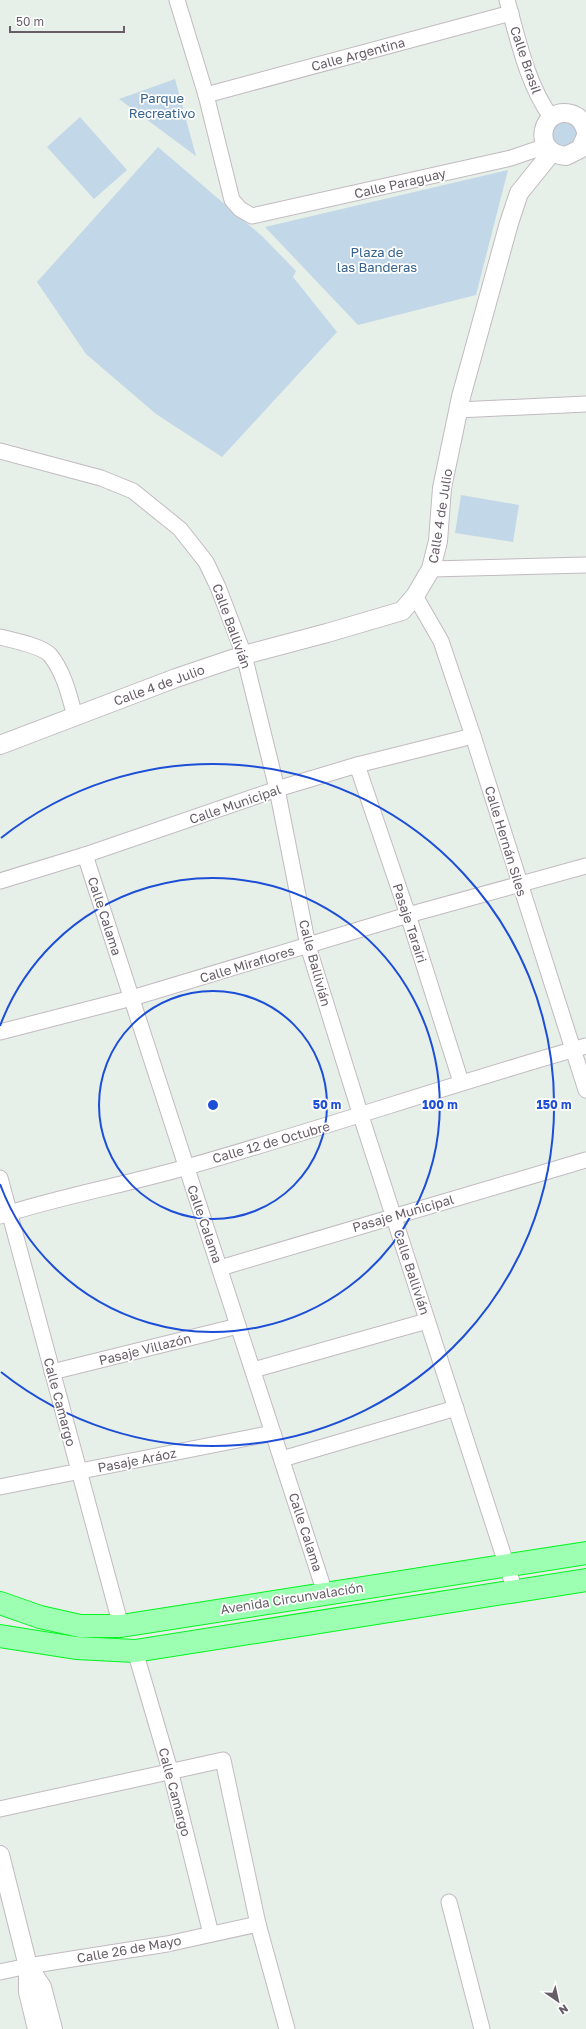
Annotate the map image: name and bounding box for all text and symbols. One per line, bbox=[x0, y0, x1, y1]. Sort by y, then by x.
scale bar bbox=[10, 8, 124, 34]
text: 50 m bbox=[16, 14, 44, 29]
street label: Calle Brasil bbox=[507, 24, 545, 96]
street label: Calle Argentina bbox=[309, 34, 407, 74]
park label: Parque Recreativo bbox=[129, 90, 195, 121]
street label: Calle Paraguay bbox=[353, 165, 448, 201]
park label: Plaza de las Banderas bbox=[337, 244, 417, 275]
street label: Calle 4 de Julio bbox=[425, 467, 455, 564]
street label: Calle Ballivián bbox=[209, 581, 255, 671]
street label: Calle 4 de Julio bbox=[111, 661, 207, 709]
street label: Calle Municipal bbox=[187, 781, 283, 827]
street label: Calle Hernán Siles bbox=[482, 784, 530, 898]
street label: Calle Calama bbox=[85, 875, 125, 957]
street label: Pasaje Tarairi bbox=[390, 881, 430, 965]
street label: Calle Ballivián bbox=[296, 918, 334, 1008]
street label: Calle Miraflores bbox=[198, 942, 296, 986]
text: 50 m bbox=[313, 1097, 341, 1112]
text: 100 m bbox=[422, 1097, 458, 1112]
text: 150 m bbox=[537, 1097, 571, 1112]
centre of rings bbox=[206, 1098, 220, 1112]
street label: Calle 12 de Octubre bbox=[210, 1118, 332, 1166]
street label: Calle Calama bbox=[184, 1183, 226, 1265]
street label: Pasaje Municipal bbox=[350, 1191, 456, 1235]
street label: Calle Ballivián bbox=[391, 1227, 433, 1317]
street label: Pasaje Villazón bbox=[97, 1330, 193, 1368]
street label: Calle Camargo bbox=[41, 1356, 80, 1448]
street label: Pasaje Aráoz bbox=[96, 1444, 178, 1475]
street label: Calle Calama bbox=[286, 1491, 326, 1573]
street label: Avenida Circunvalación bbox=[219, 1579, 365, 1617]
street label: Calle Camargo bbox=[156, 1746, 195, 1838]
street label: Calle 26 de Mayo bbox=[76, 1932, 183, 1966]
north arrow bbox=[538, 1981, 578, 2021]
text: N bbox=[557, 2002, 571, 2017]

